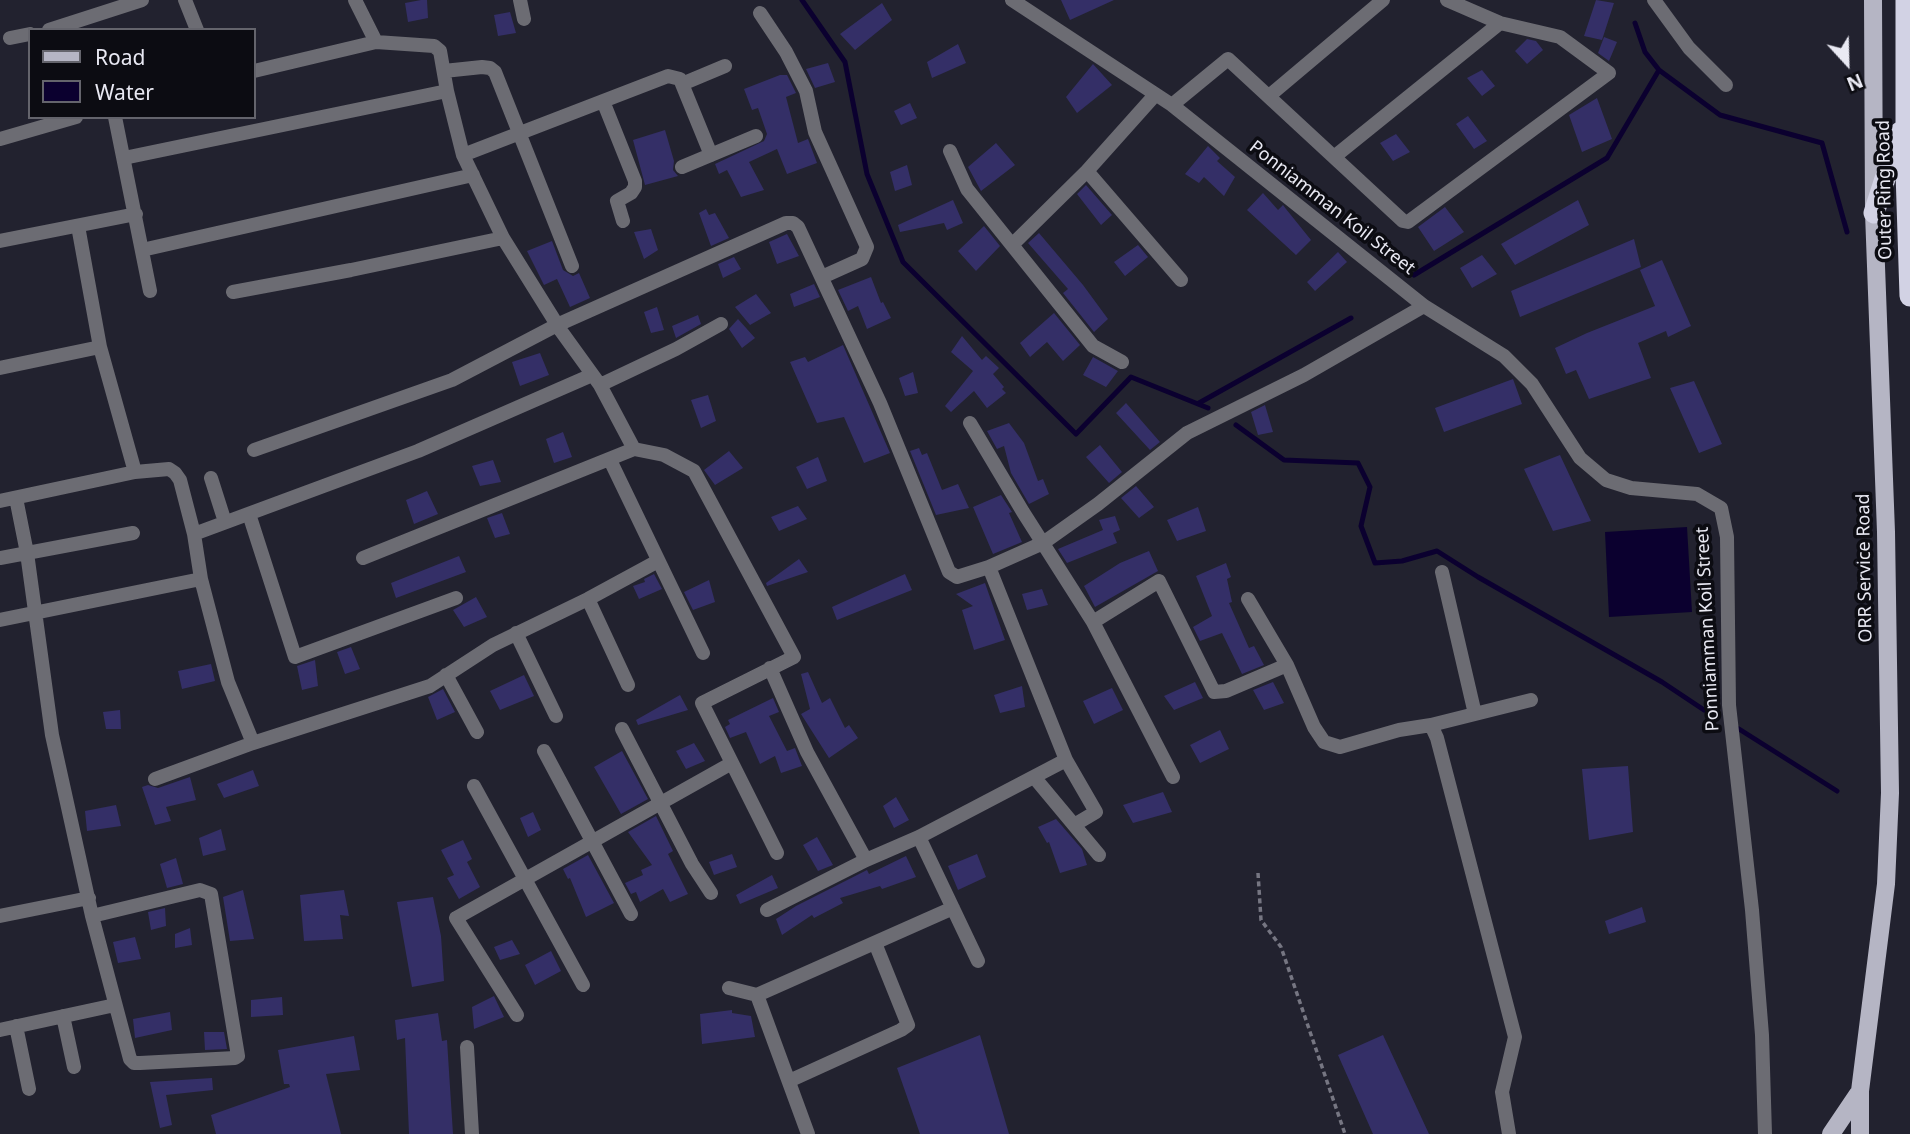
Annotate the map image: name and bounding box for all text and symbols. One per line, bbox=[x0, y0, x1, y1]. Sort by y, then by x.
legend bbox=[28, 28, 256, 119]
north arrow bbox=[1812, 28, 1882, 98]
text: Road bbox=[95, 43, 145, 71]
text: N bbox=[1843, 68, 1867, 97]
text: Water bbox=[95, 78, 154, 106]
street label: Outer Ring Road bbox=[1873, 120, 1897, 260]
street label: Ponniamman Koil Street bbox=[1245, 137, 1419, 279]
street label: ORR Service Road bbox=[1853, 493, 1877, 643]
street label: Ponniamman Koil Street bbox=[1692, 526, 1724, 732]

